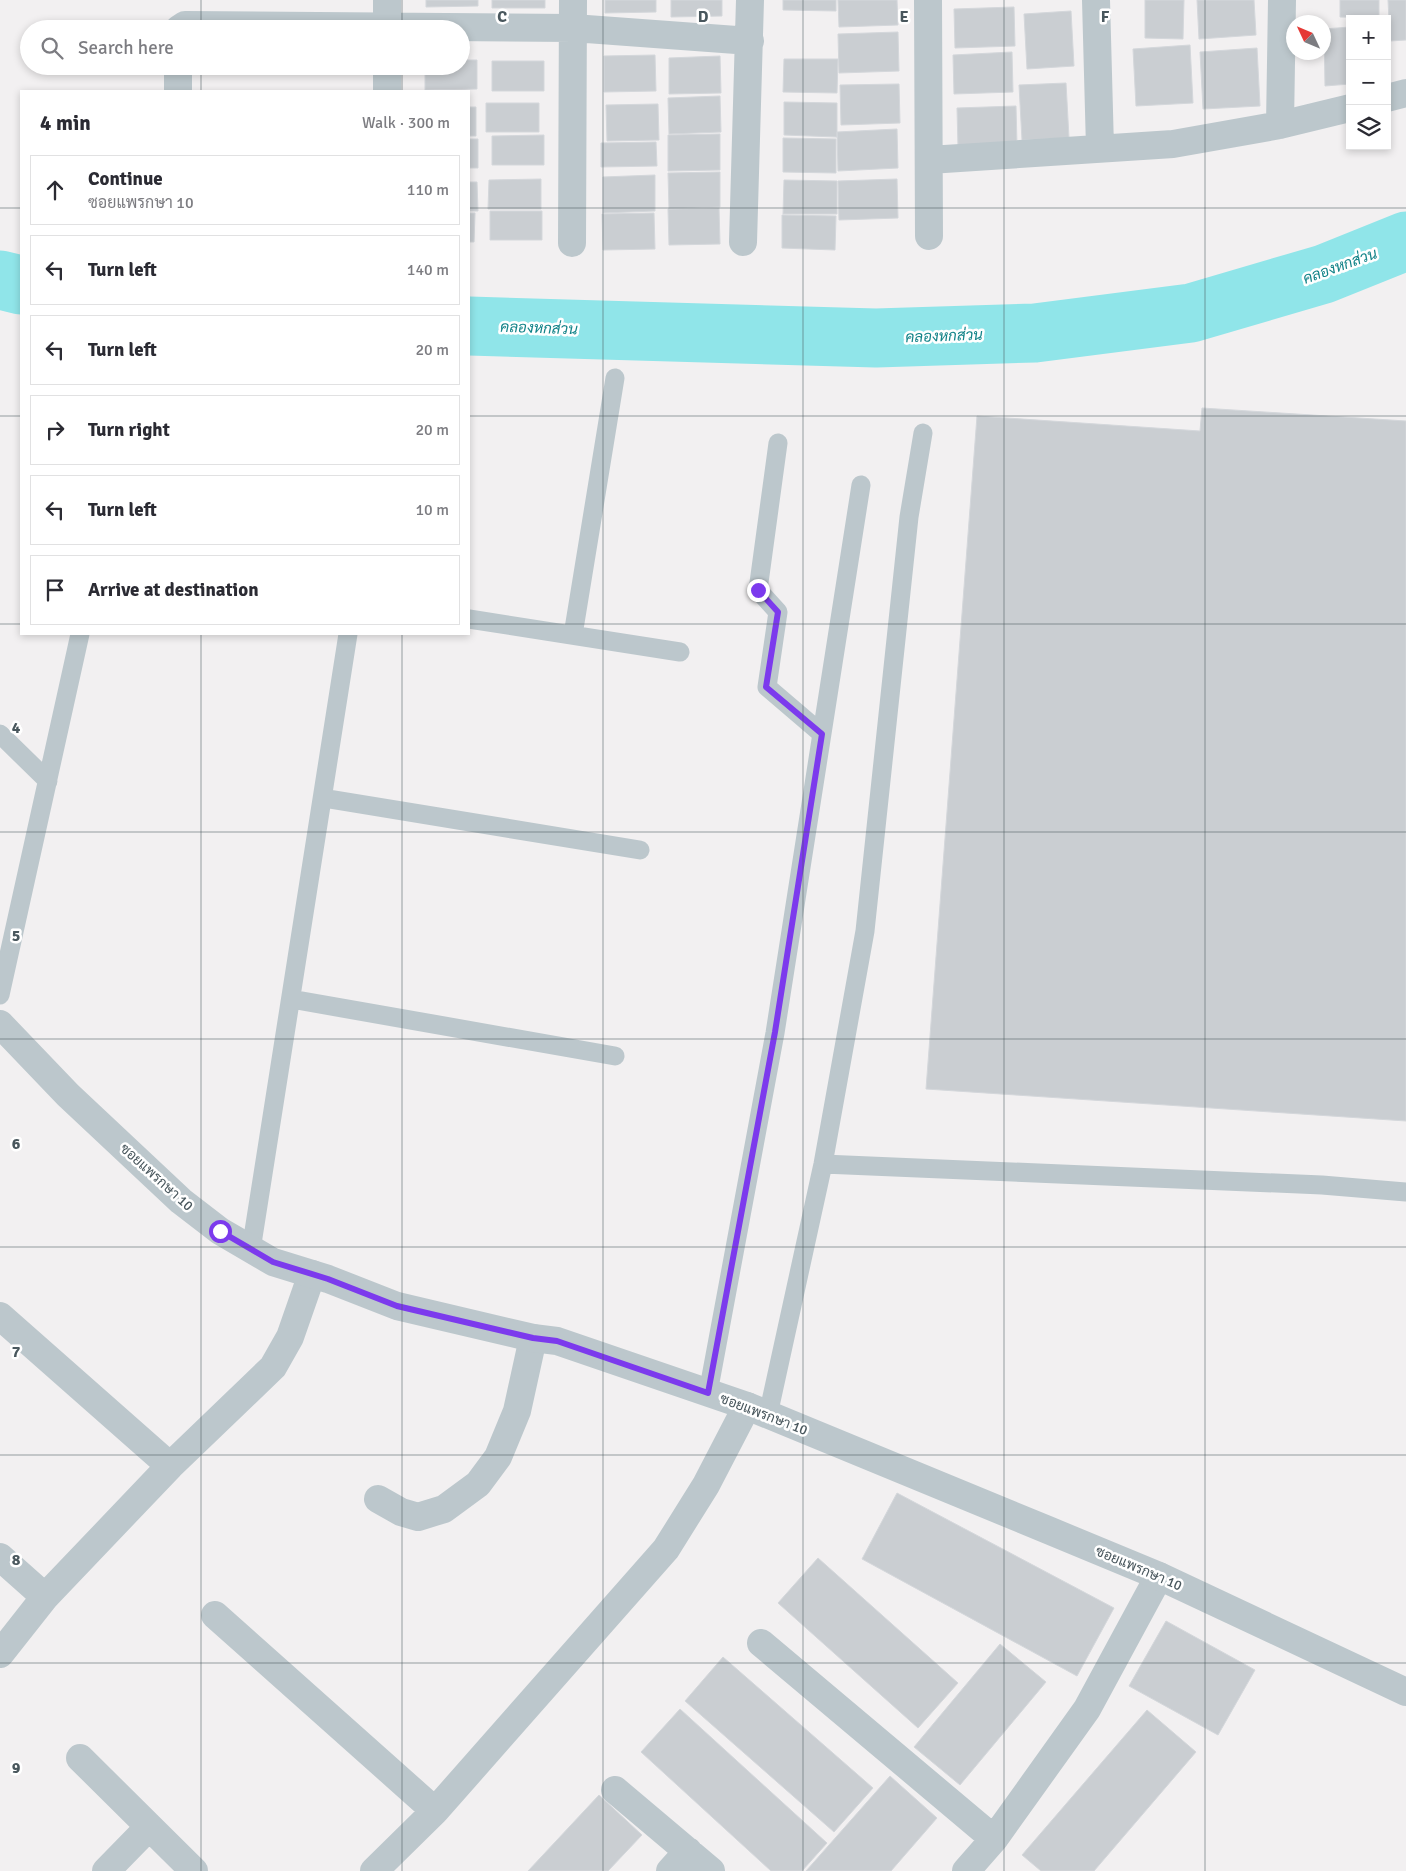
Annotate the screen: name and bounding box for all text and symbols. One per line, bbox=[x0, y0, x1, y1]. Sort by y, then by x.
text: C bbox=[497, 7, 507, 27]
text: D bbox=[698, 7, 709, 27]
text: E bbox=[899, 7, 909, 27]
text: F bbox=[1101, 7, 1110, 27]
north arrow bbox=[1286, 15, 1331, 60]
map controls bbox=[1346, 15, 1391, 150]
button: + bbox=[1346, 15, 1391, 60]
search box bbox=[20, 20, 470, 75]
icon: search bbox=[38, 34, 66, 62]
text: Search here bbox=[78, 36, 174, 60]
button: − bbox=[1346, 60, 1391, 105]
button: layers bbox=[1346, 105, 1391, 150]
text: 4 min bbox=[40, 110, 91, 136]
text: Walk · 300 m bbox=[362, 113, 450, 133]
text: Continue bbox=[88, 167, 163, 191]
icon: ahead bbox=[41, 176, 69, 204]
text: 110 m bbox=[407, 180, 449, 200]
text: ซอยแพรกษา 10 bbox=[88, 193, 194, 213]
water label: คลองหกส่วน bbox=[1300, 243, 1380, 288]
icon: left bbox=[41, 256, 69, 284]
text: Turn left bbox=[88, 258, 157, 282]
text: 140 m bbox=[407, 260, 449, 280]
water label: คลองหกส่วน bbox=[500, 317, 579, 338]
water label: คลองหกส่วน bbox=[905, 325, 983, 346]
icon: left bbox=[41, 336, 69, 364]
text: Turn left bbox=[88, 338, 157, 362]
text: 20 m bbox=[415, 340, 449, 360]
icon: right bbox=[41, 416, 69, 444]
text: Turn right bbox=[88, 418, 170, 442]
text: 20 m bbox=[415, 420, 449, 440]
icon: left bbox=[41, 496, 69, 524]
text: Turn left bbox=[88, 498, 157, 522]
text: 10 m bbox=[415, 500, 449, 520]
icon: arrive bbox=[41, 576, 69, 604]
text: Arrive at destination bbox=[88, 578, 259, 602]
route end bbox=[747, 579, 770, 602]
text: 4 bbox=[12, 718, 21, 738]
text: 5 bbox=[12, 926, 20, 946]
text: 6 bbox=[12, 1134, 21, 1154]
street label: ซอยแพรกษา 10 bbox=[117, 1140, 197, 1215]
route start bbox=[209, 1220, 232, 1243]
text: 7 bbox=[12, 1342, 21, 1362]
street label: ซอยแพรกษา 10 bbox=[718, 1390, 810, 1439]
street label: ซอยแพรกษา 10 bbox=[1093, 1543, 1185, 1594]
text: 8 bbox=[12, 1550, 21, 1570]
text: 9 bbox=[12, 1758, 21, 1778]

